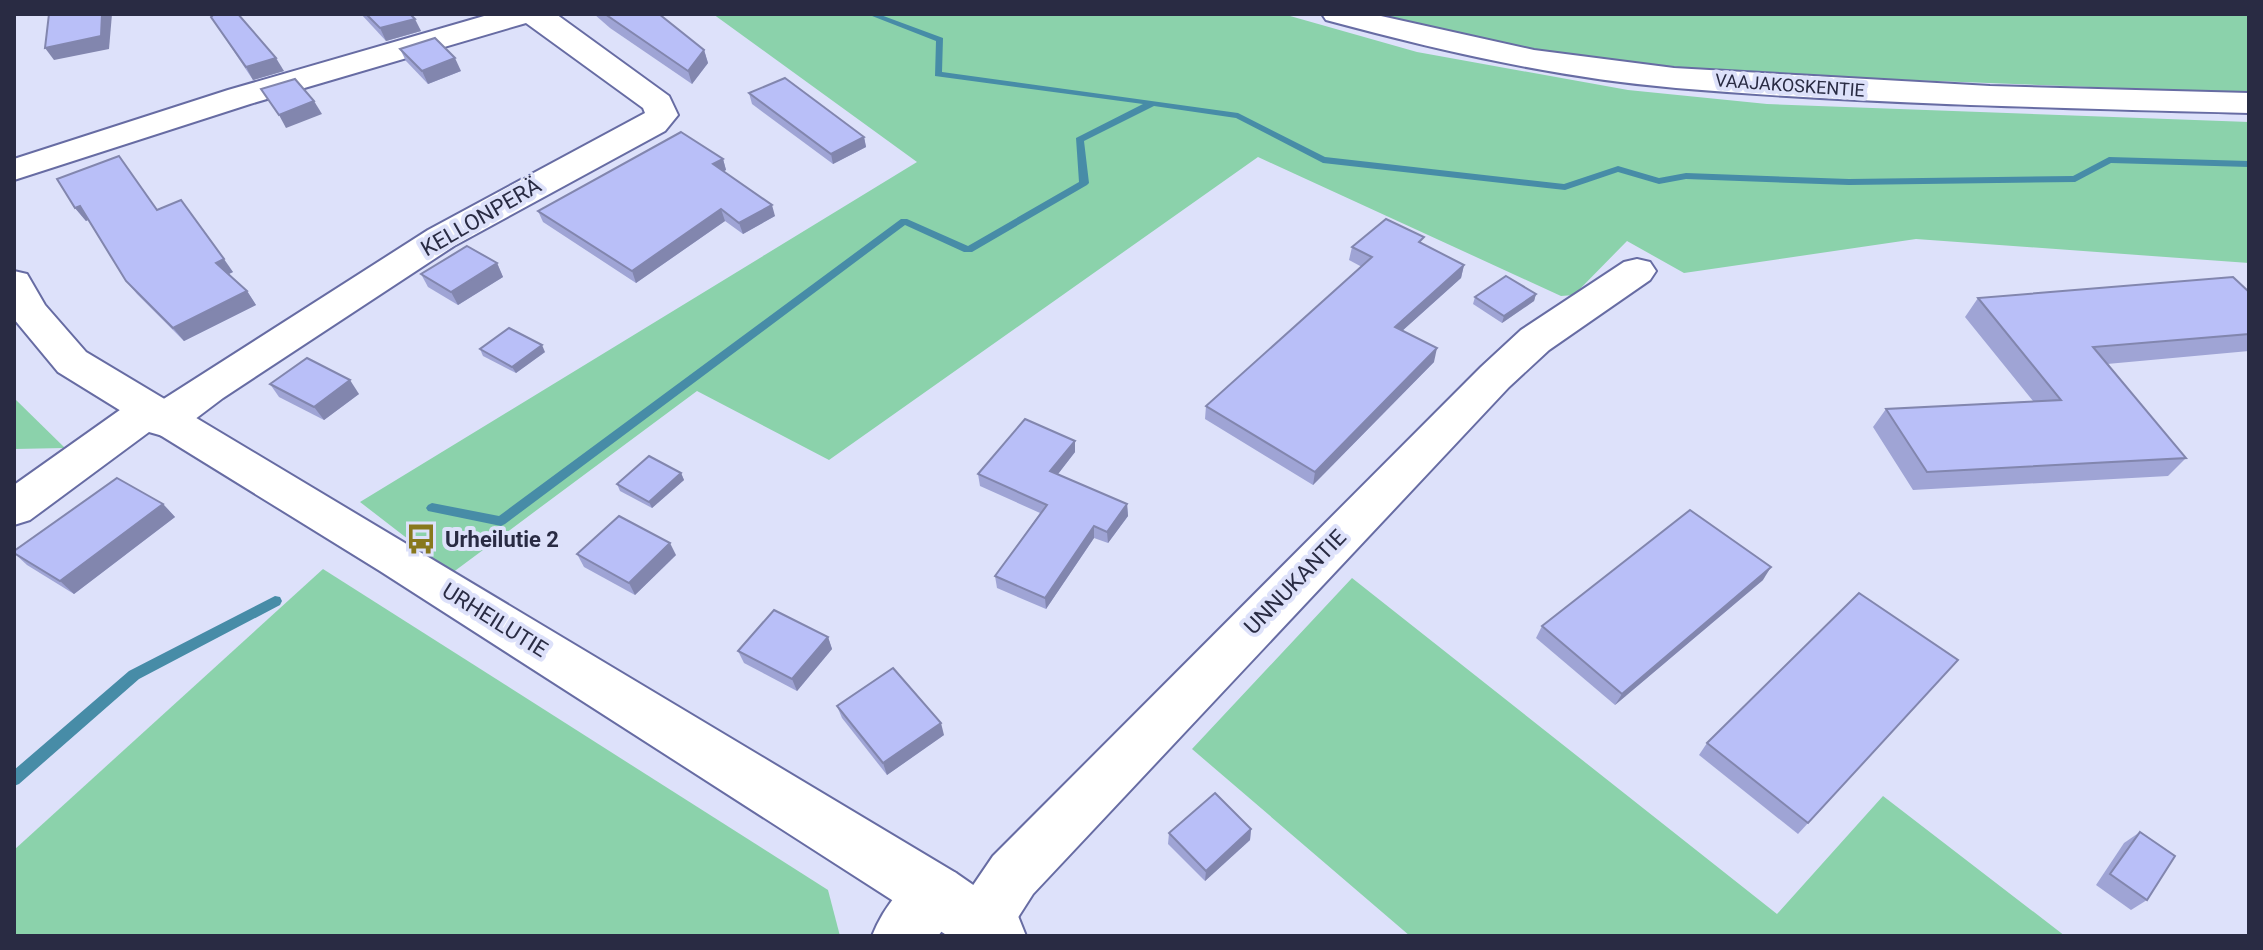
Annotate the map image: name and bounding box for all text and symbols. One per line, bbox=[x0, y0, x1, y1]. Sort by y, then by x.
street label: VAAJAKOSKENTIE bbox=[1715, 69, 1865, 101]
street label: KELLONPERÄ bbox=[417, 172, 546, 261]
bus stop icon: Urheilutie 2 bbox=[404, 522, 438, 556]
street label: UNNUKANTIE bbox=[1239, 525, 1351, 639]
place label: Urheilutie 2 bbox=[445, 527, 559, 552]
street label: URHEILUTIE bbox=[438, 578, 552, 662]

